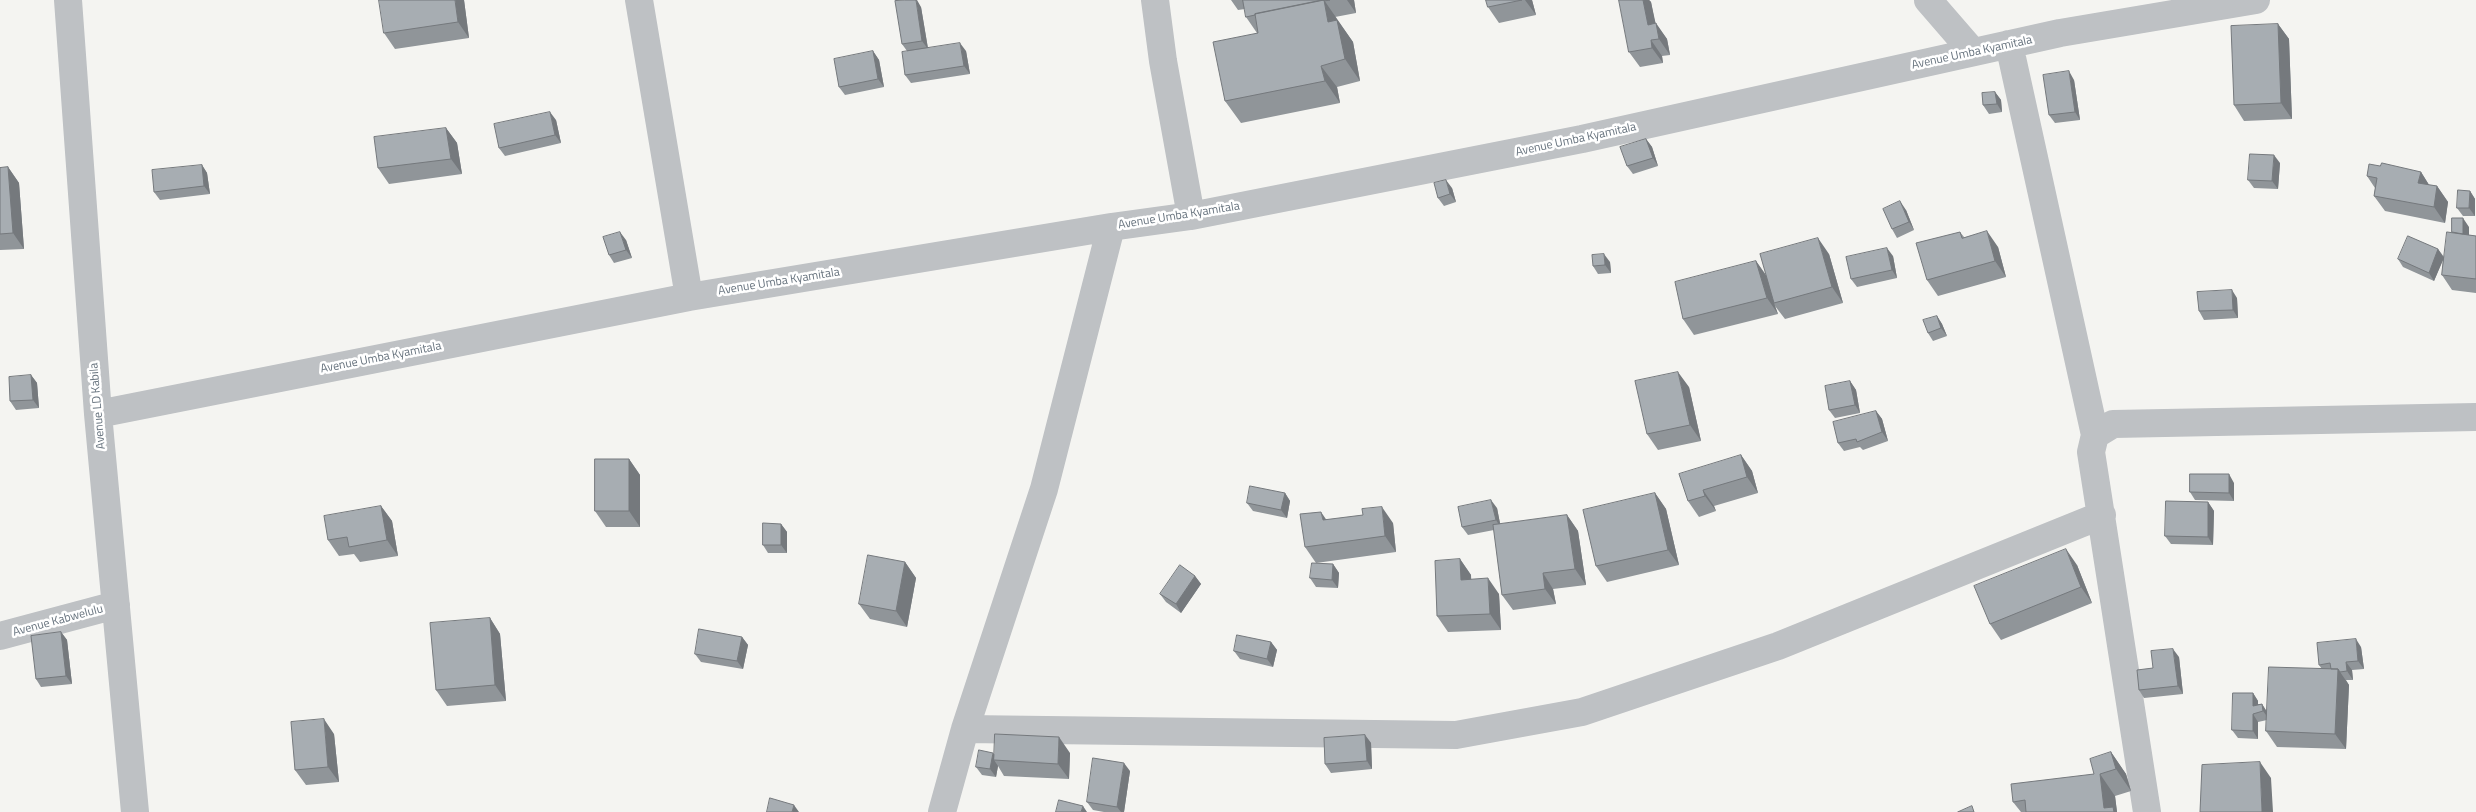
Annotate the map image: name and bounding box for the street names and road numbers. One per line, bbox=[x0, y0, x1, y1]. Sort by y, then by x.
street label: Avenue Umba Kyamitala bbox=[1910, 33, 2034, 73]
street label: Avenue Umba Kyamitala bbox=[1514, 120, 1638, 160]
street label: Avenue Umba Kyamitala bbox=[1117, 199, 1241, 233]
street label: Avenue Umba Kyamitala bbox=[717, 265, 841, 299]
street label: Avenue Umba Kyamitala bbox=[319, 339, 443, 377]
street label: Avenue LD Kabila bbox=[87, 362, 109, 450]
street label: Avenue Kabwelulu bbox=[11, 602, 105, 640]

